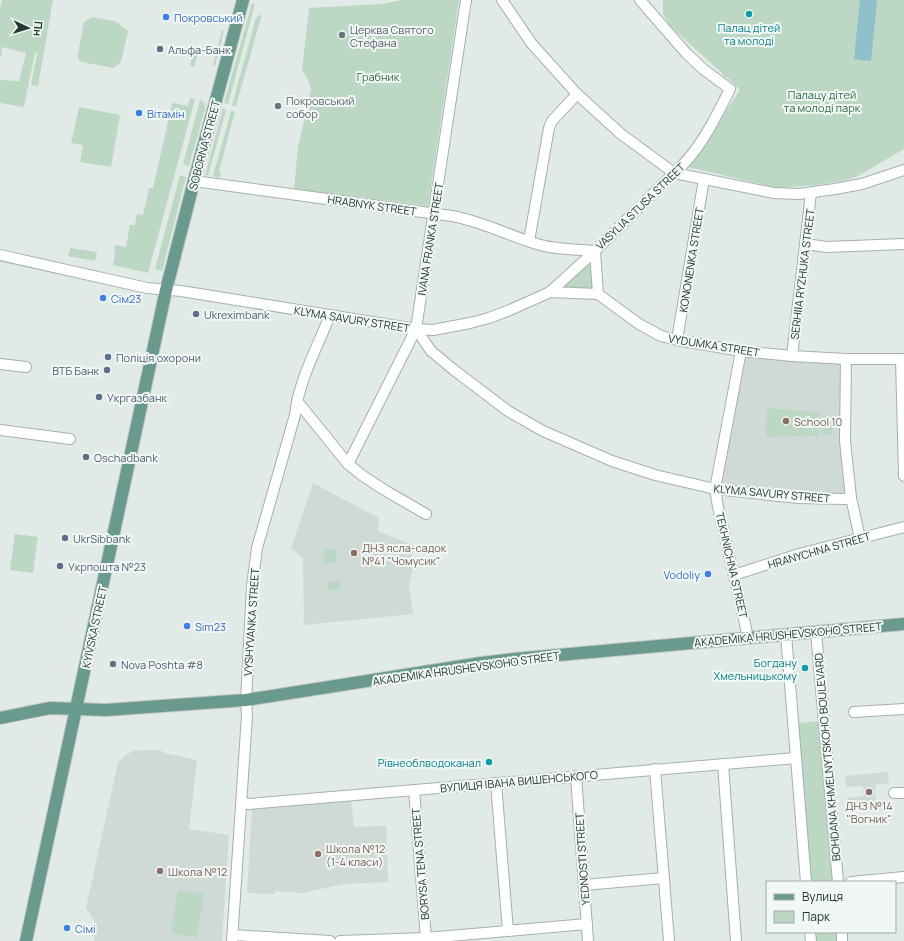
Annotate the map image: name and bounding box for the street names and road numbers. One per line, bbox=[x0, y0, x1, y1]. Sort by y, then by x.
street label: SOBORNA STREET bbox=[185, 98, 223, 192]
street label: VASYLIA STUSA STREET bbox=[592, 159, 688, 253]
street label: IVANA FRANKA STREET bbox=[414, 181, 446, 297]
street label: HRABNYK STREET bbox=[327, 191, 418, 219]
street label: KONONENKA STREET bbox=[675, 206, 707, 314]
street label: SERHIIA RYZHUKA STREET bbox=[787, 207, 818, 340]
street label: KLYMA SAVURY STREET bbox=[293, 302, 411, 336]
street label: VYDUMKA STREET bbox=[667, 330, 761, 360]
street label: KLYMA SAVURY STREET bbox=[713, 480, 831, 506]
street label: TEKHNICHNA STREET bbox=[712, 510, 752, 620]
street label: HRANYCHNA STREET bbox=[766, 528, 872, 572]
street label: VYSHYVANKA STREET bbox=[240, 567, 262, 677]
street label: KYIVSKA STREET bbox=[78, 584, 110, 669]
street label: AKADEMIKA HRUSHEVSKOHO STREET bbox=[693, 618, 883, 650]
street label: AKADEMIKA HRUSHEVSKOHO STREET bbox=[372, 647, 561, 689]
street label: BOHDANA KHMELNYTSKOHO BOULEVARD bbox=[810, 652, 844, 862]
street label: ВУЛИЦЯ ІВАНА ВИШЕНСЬКОГО bbox=[439, 767, 599, 795]
street label: BORYSA TENA STREET bbox=[408, 807, 432, 921]
street label: YEDNOSTI STREET bbox=[571, 812, 593, 906]

